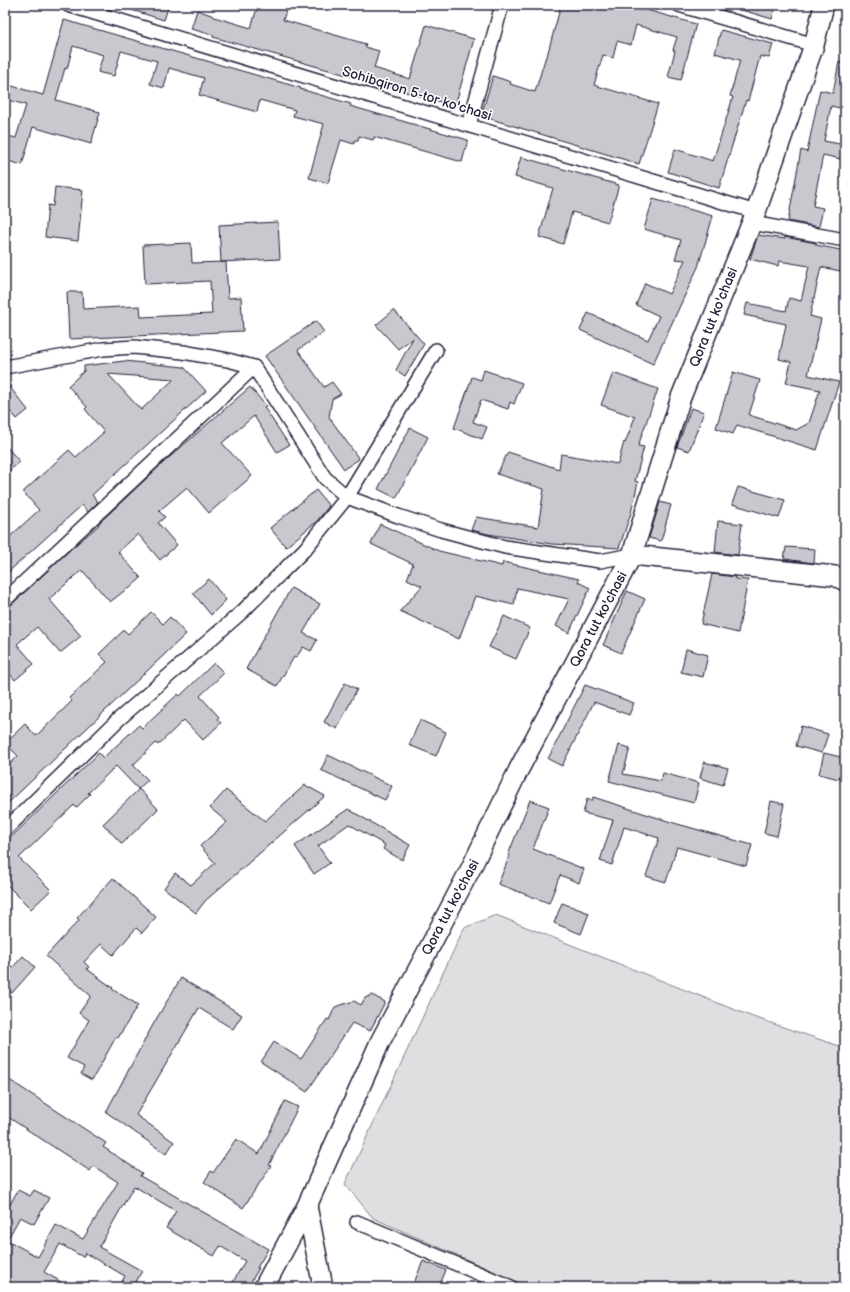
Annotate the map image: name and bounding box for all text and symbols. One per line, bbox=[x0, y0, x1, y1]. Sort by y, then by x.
street label: Sohibqiron 5-tor ko'chasi bbox=[340, 63, 494, 124]
street label: Qora tut ko'chasi bbox=[686, 265, 741, 370]
street label: Qora tut ko'chasi bbox=[566, 568, 631, 670]
street label: Qora tut ko'chasi bbox=[418, 856, 483, 958]

